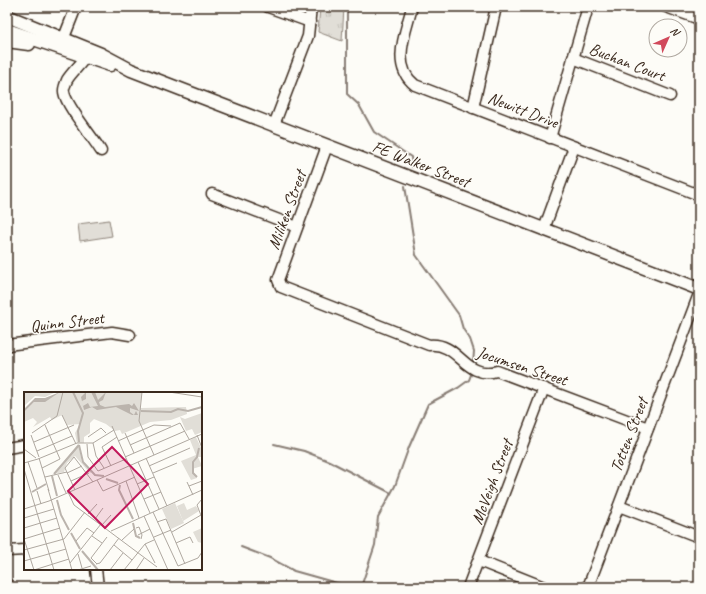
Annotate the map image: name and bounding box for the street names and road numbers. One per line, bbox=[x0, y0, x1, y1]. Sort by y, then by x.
street label: Buchan Court bbox=[586, 38, 670, 87]
street label: Newitt Drive bbox=[485, 87, 563, 134]
street label: FE Walker Street bbox=[369, 136, 475, 193]
street label: Miliken Street bbox=[263, 166, 312, 252]
street label: Quinn Street bbox=[29, 307, 107, 337]
street label: Jocumsen Street bbox=[473, 341, 572, 391]
street label: Totten Street bbox=[605, 393, 654, 475]
street label: McVeigh Street bbox=[466, 434, 519, 527]

